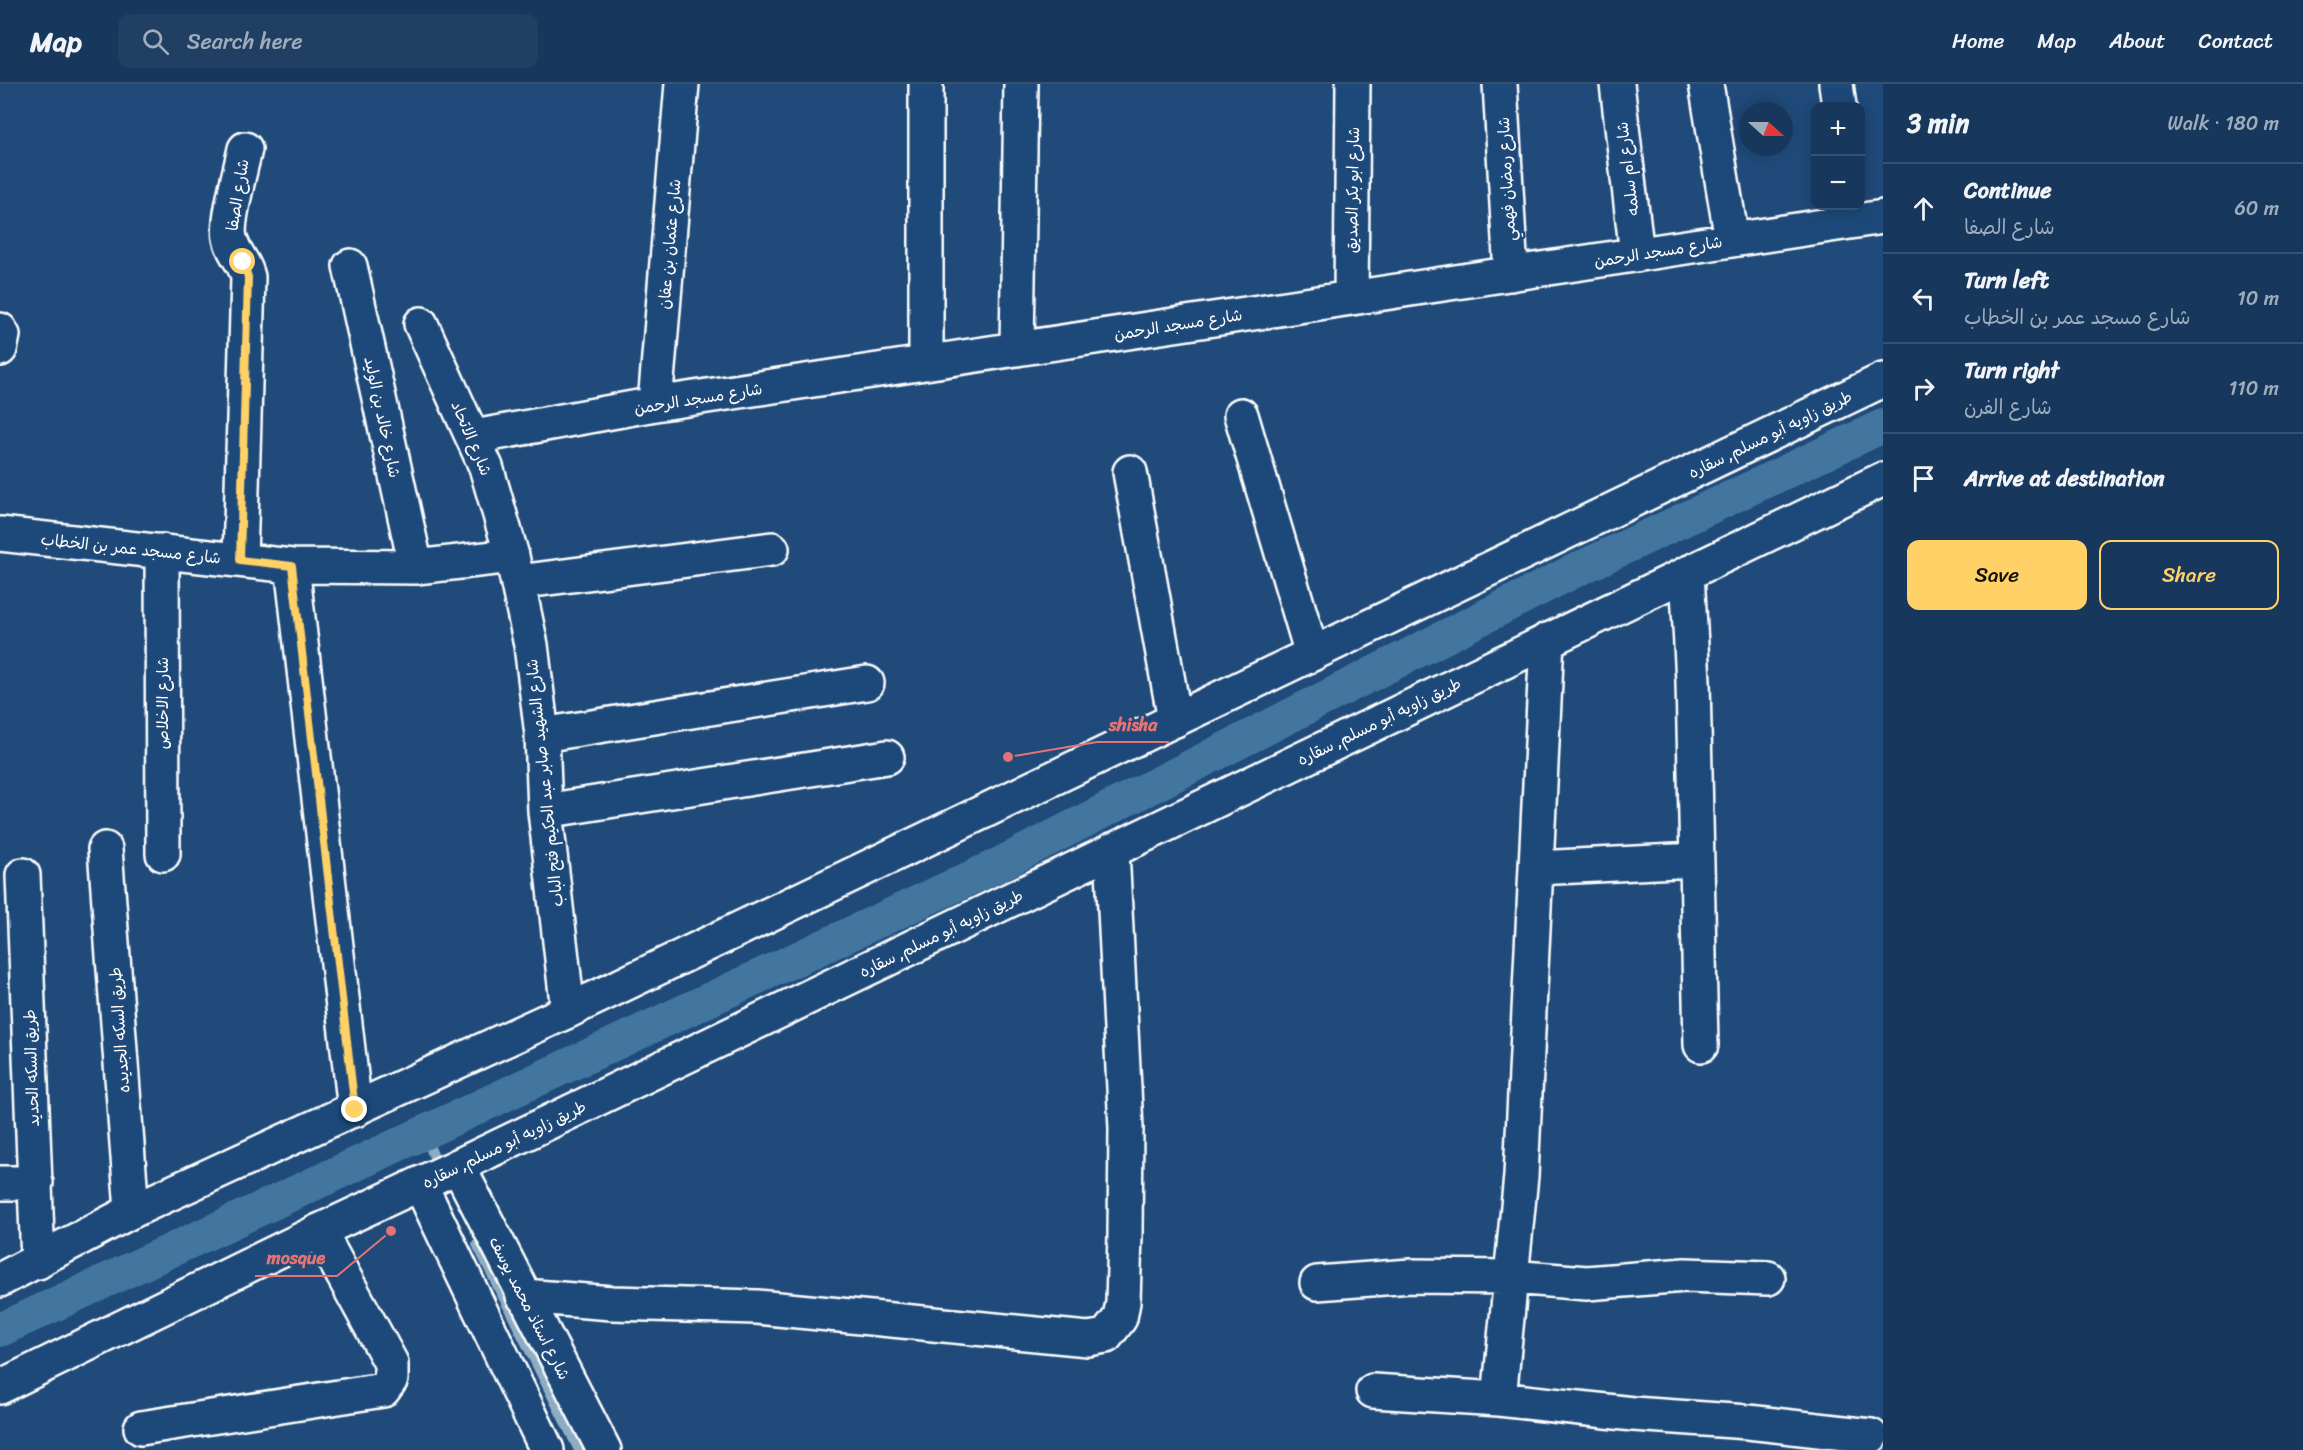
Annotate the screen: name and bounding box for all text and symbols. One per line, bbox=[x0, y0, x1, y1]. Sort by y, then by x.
search box bbox=[118, 14, 538, 68]
text: Map bbox=[30, 17, 82, 66]
text: Search here bbox=[187, 22, 303, 61]
text: Home bbox=[1952, 22, 2004, 60]
text: Map bbox=[2037, 22, 2076, 60]
text: About bbox=[2109, 22, 2166, 60]
text: Contact bbox=[2199, 22, 2273, 60]
icon: search bbox=[139, 25, 172, 58]
text: 3 min bbox=[1907, 100, 1969, 146]
north arrow bbox=[1739, 102, 1793, 156]
map controls bbox=[1811, 102, 1865, 210]
button: + bbox=[1811, 102, 1865, 156]
text: Walk · 180 m bbox=[2168, 106, 2279, 141]
street label: شارع رمضان فهمي bbox=[1489, 116, 1524, 242]
street label: شارع ام سلمه bbox=[1607, 120, 1648, 218]
street label: شارع ابو بكر الصديق bbox=[1337, 127, 1368, 253]
button: − bbox=[1811, 156, 1865, 210]
street label: شارع الصفا bbox=[217, 157, 258, 233]
text: Continue bbox=[1964, 171, 2052, 210]
street label: شارع عثمان بن عفان bbox=[649, 178, 690, 311]
text: 60 m bbox=[2234, 191, 2279, 226]
icon: ahead bbox=[1907, 192, 1940, 225]
text: شارع الصفا bbox=[1964, 210, 2055, 245]
street label: شارع مسجد الرحمن bbox=[1592, 227, 1724, 276]
route start bbox=[229, 248, 255, 274]
text: Turn left bbox=[1964, 261, 2049, 300]
text: 10 m bbox=[2237, 281, 2279, 316]
icon: left bbox=[1907, 282, 1940, 315]
street label: شارع مسجد الرحمن bbox=[1112, 300, 1244, 349]
text: شارع مسجد عمر بن الخطاب bbox=[1964, 300, 2190, 335]
text: Turn right bbox=[1964, 351, 2059, 390]
street label: شارع خالد بن الوليد bbox=[356, 354, 410, 480]
text: 110 m bbox=[2229, 371, 2279, 406]
icon: right bbox=[1907, 372, 1940, 405]
street label: شارع مسجد الرحمن bbox=[632, 374, 764, 423]
street label: طريق زاويه أبو مسلم, سقاره bbox=[1683, 382, 1857, 487]
text: شارع الفرن bbox=[1964, 390, 2052, 425]
street label: شارع الاتحاد bbox=[443, 396, 500, 480]
text: Arrive at destination bbox=[1964, 459, 2165, 498]
icon: arrive bbox=[1907, 462, 1940, 495]
street label: شارع مسجد عمر بن الخطاب bbox=[39, 525, 223, 572]
button: Save bbox=[1907, 540, 2087, 610]
button: Share bbox=[2099, 540, 2279, 610]
street label: شارع الاخلاص bbox=[148, 657, 177, 749]
street label: شارع الشهيد صابر عبد الحكيم فتح الباب bbox=[517, 657, 572, 908]
street label: طريق زاويه أبو مسلم, سقاره bbox=[1292, 669, 1466, 774]
callout: shisha bbox=[1097, 706, 1169, 742]
text: shisha bbox=[1108, 709, 1158, 741]
street label: طريق زاويه أبو مسلم, سقاره bbox=[854, 881, 1028, 986]
street label: طريق السكه الجديده bbox=[101, 966, 138, 1094]
street label: طريق السكه الحديد bbox=[15, 1009, 48, 1127]
street label: طريق زاويه أبو مسلم, سقاره bbox=[417, 1092, 591, 1197]
route end bbox=[341, 1096, 367, 1122]
street label: شارع استاذ محمد يوسف bbox=[481, 1231, 578, 1385]
callout: mosque bbox=[255, 1240, 337, 1276]
text: mosque bbox=[266, 1242, 325, 1274]

